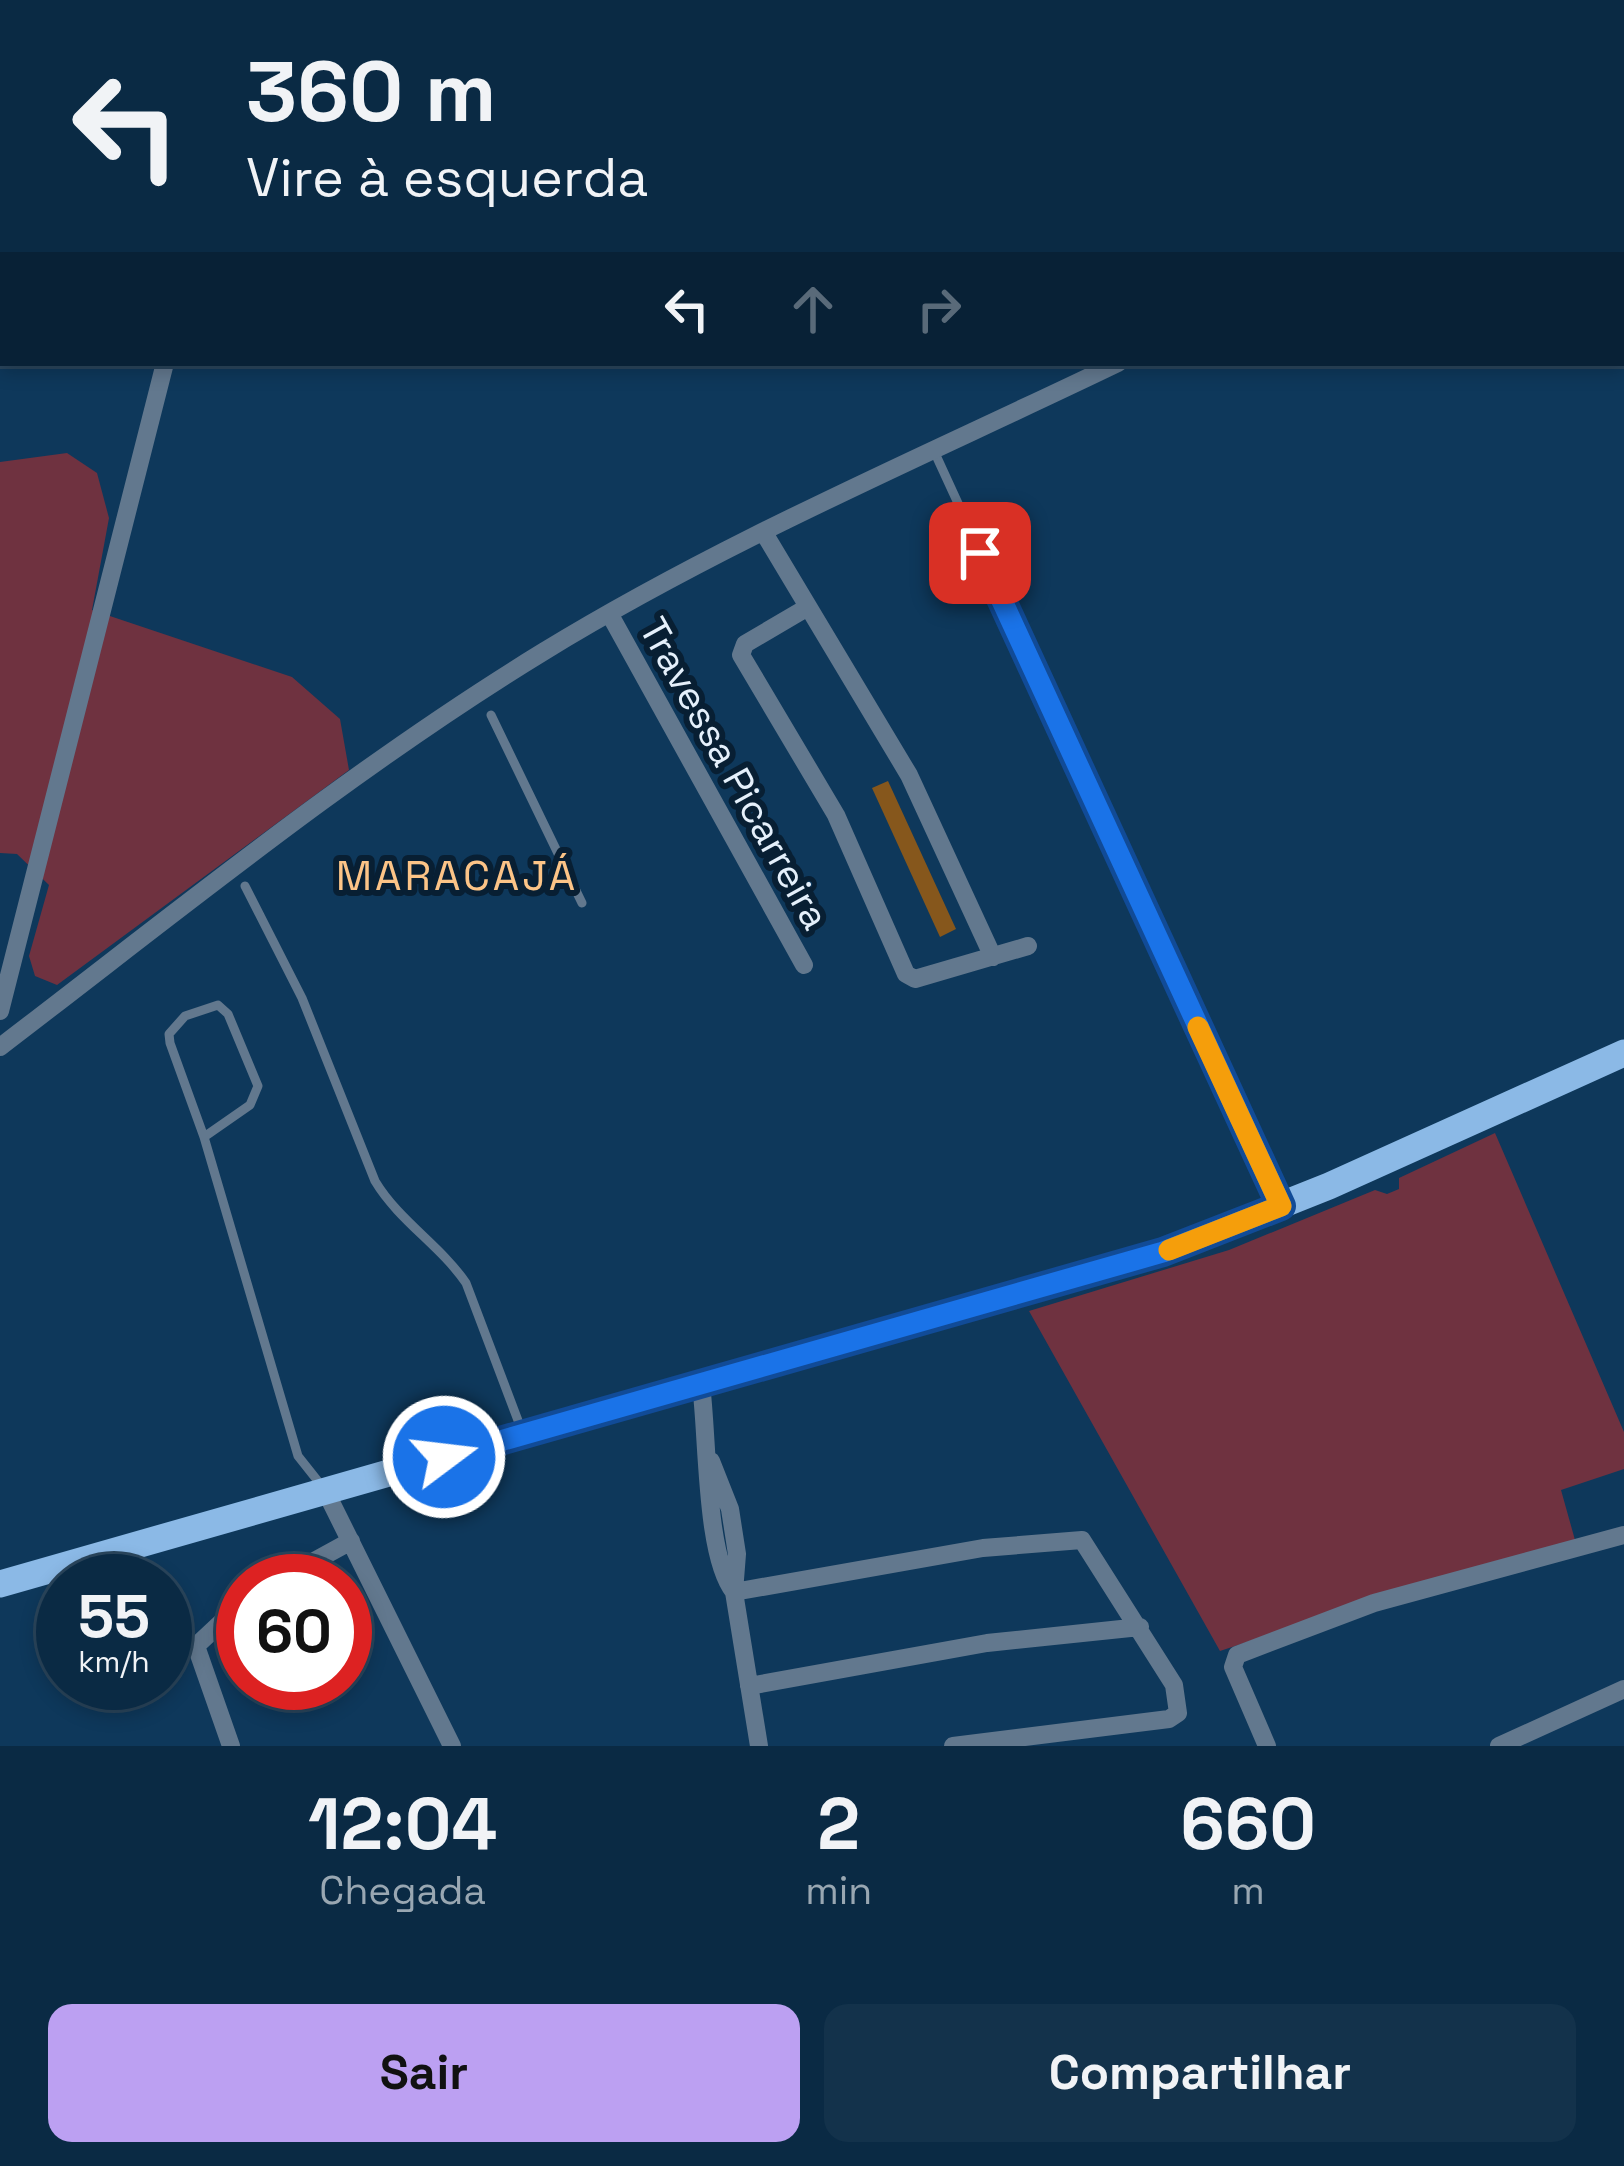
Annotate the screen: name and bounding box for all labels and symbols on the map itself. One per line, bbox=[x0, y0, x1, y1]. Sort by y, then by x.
pin bbox=[929, 502, 1031, 604]
street label: Travessa Picarreira bbox=[629, 609, 841, 938]
district label: MARACAJÁ bbox=[336, 849, 578, 902]
position arrow bbox=[381, 1394, 507, 1520]
speed limit sign: 60 bbox=[216, 1554, 372, 1710]

